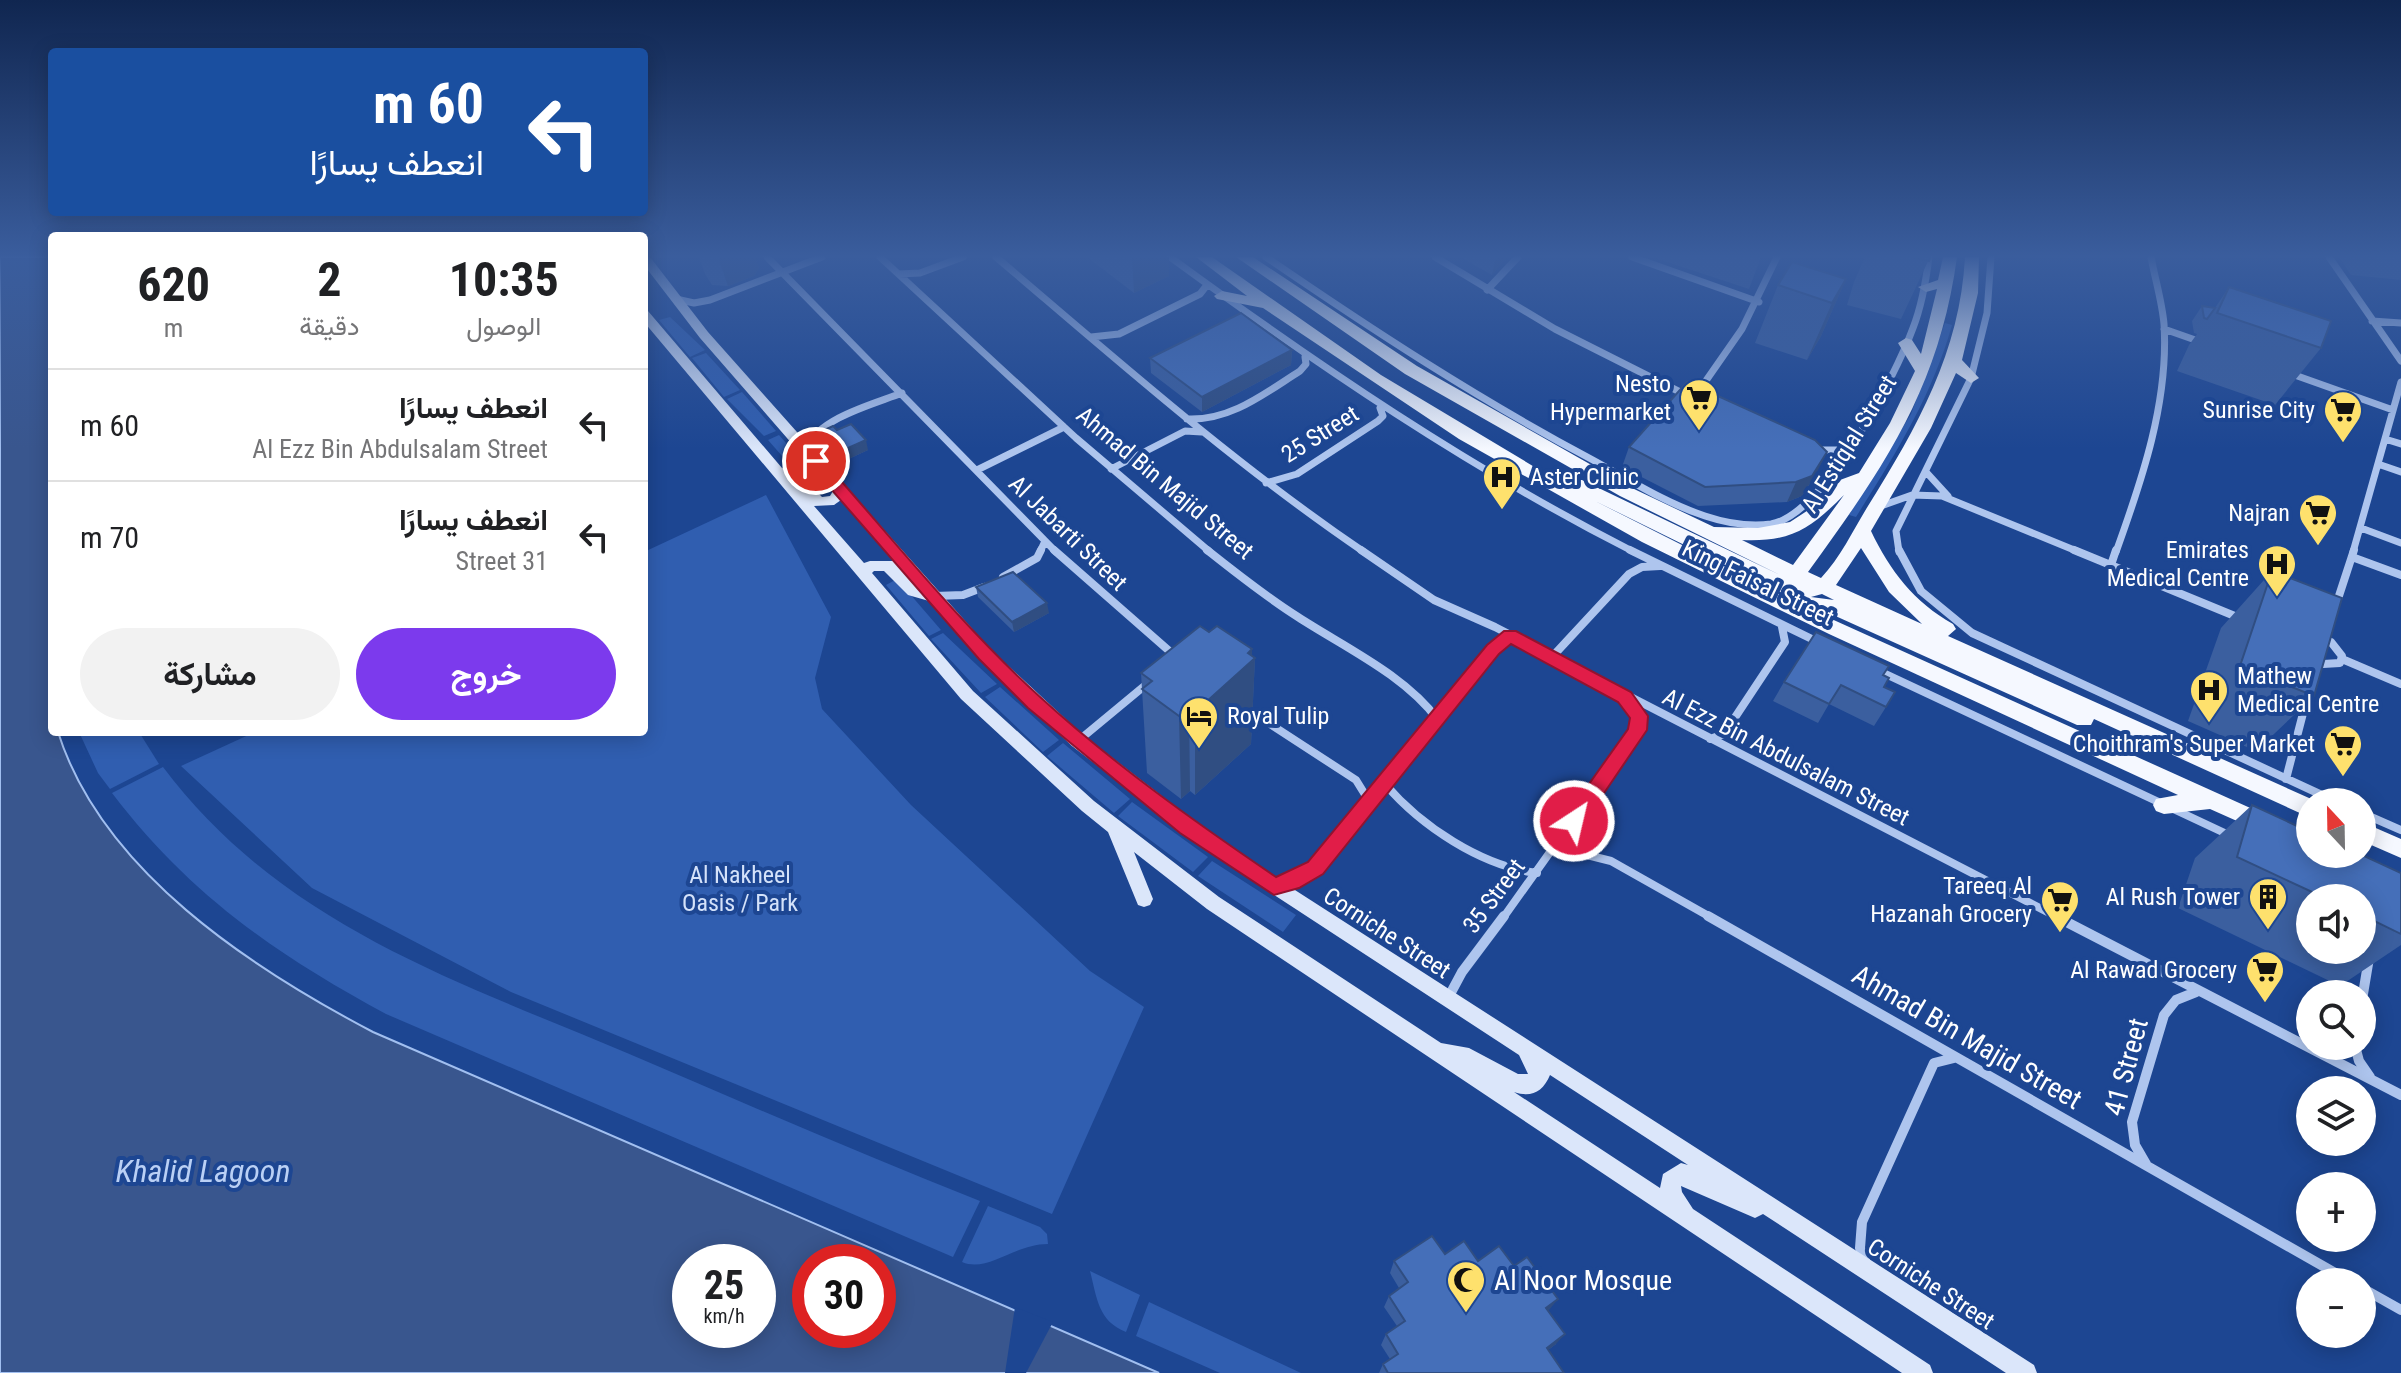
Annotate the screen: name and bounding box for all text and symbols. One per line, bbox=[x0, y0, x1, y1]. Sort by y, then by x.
text: 60 m bbox=[373, 71, 484, 137]
icon: left bbox=[512, 80, 616, 184]
text: انعطف يسارًا bbox=[310, 142, 484, 184]
text: 2 bbox=[317, 251, 341, 308]
text: 10:35 bbox=[449, 251, 559, 308]
text: 620 bbox=[137, 256, 210, 313]
text: دقيقة bbox=[299, 311, 359, 341]
text: الوصول bbox=[466, 311, 541, 341]
text: m bbox=[164, 313, 183, 343]
place label: Nesto Hypermarket bbox=[1550, 370, 1671, 426]
street label: Al Estiqlal Street bbox=[1796, 370, 1902, 518]
supermarket icon: Nesto Hypermarket bbox=[1678, 377, 1720, 432]
supermarket icon: Sunrise City bbox=[2322, 389, 2364, 444]
text: انعطف يسارًا bbox=[399, 390, 548, 425]
place label: Sunrise City bbox=[2203, 396, 2315, 424]
street label: 25 Street bbox=[1276, 399, 1364, 469]
street label: Ahmad Bin Majid Street bbox=[1071, 401, 1259, 565]
icon: left bbox=[572, 403, 616, 447]
text: 60 m bbox=[80, 408, 139, 443]
pin bbox=[782, 427, 850, 495]
text: Al Ezz Bin Abdulsalam Street bbox=[252, 434, 548, 464]
icon: arrive bbox=[794, 439, 838, 483]
hospital icon: Aster Clinic bbox=[1481, 456, 1523, 511]
place label: Aster Clinic bbox=[1530, 463, 1639, 491]
street label: Al Jabarti Street bbox=[1003, 470, 1133, 596]
supermarket icon: Najran bbox=[2297, 492, 2339, 547]
place label: Najran bbox=[2228, 499, 2290, 527]
text: انعطف يسارًا bbox=[399, 502, 548, 537]
icon: left bbox=[572, 515, 616, 559]
text: 70 m bbox=[80, 520, 139, 555]
street label: King Faisal Street bbox=[1678, 534, 1838, 632]
place label: Emirates Medical Centre bbox=[2107, 536, 2249, 592]
hospital icon: Emirates Medical Centre bbox=[2256, 543, 2298, 598]
text: 31 Street bbox=[455, 546, 548, 576]
button: مشاركة bbox=[80, 628, 340, 720]
button: خروج bbox=[356, 628, 616, 720]
place label: Mathew Medical Centre bbox=[2237, 662, 2379, 718]
hospital icon: Mathew Medical Centre bbox=[2188, 669, 2230, 724]
street label: Al Ezz Bin Abdulsalam Street bbox=[1658, 683, 1914, 831]
hotel icon: Royal Tulip bbox=[1178, 695, 1220, 750]
place label: Royal Tulip bbox=[1227, 702, 1329, 730]
supermarket icon: Choithram's Super Market bbox=[2322, 723, 2364, 778]
place label: Choithram's Super Market bbox=[2073, 730, 2315, 758]
position arrow bbox=[1532, 779, 1616, 863]
north arrow bbox=[2296, 788, 2376, 868]
map controls bbox=[2296, 788, 2376, 1348]
street label: 35 Street bbox=[1457, 853, 1531, 939]
park label: Al Nakheel Oasis / Park bbox=[682, 861, 798, 917]
place label: Tareeq Al Hazanah Grocery bbox=[1870, 872, 2032, 928]
building icon: Al Rush Tower bbox=[2247, 876, 2289, 931]
supermarket icon: Tareeq Al Hazanah Grocery bbox=[2039, 879, 2081, 934]
street label: Corniche Street bbox=[1318, 882, 1456, 984]
place label: Al Rush Tower bbox=[2106, 883, 2240, 911]
button: sound bbox=[2296, 884, 2376, 964]
supermarket icon: Al Rawad Grocery bbox=[2244, 949, 2286, 1004]
place label: Al Rawad Grocery bbox=[2070, 956, 2237, 984]
street label: Ahmad Bin Majid Street bbox=[1846, 958, 2088, 1116]
button: search bbox=[2296, 980, 2376, 1060]
street label: 41 Street bbox=[2097, 1015, 2155, 1119]
button: layers bbox=[2296, 1076, 2376, 1156]
water label: Khalid Lagoon bbox=[116, 1152, 290, 1190]
button: + bbox=[2296, 1172, 2376, 1252]
street label: Corniche Street bbox=[1862, 1233, 2000, 1335]
speed limit sign: 30 bbox=[792, 1244, 896, 1348]
mosque icon: Al Noor Mosque bbox=[1445, 1259, 1487, 1314]
text: 25 bbox=[704, 1262, 744, 1309]
place label: Al Noor Mosque bbox=[1494, 1264, 1672, 1297]
button: − bbox=[2296, 1268, 2376, 1348]
text: km/h bbox=[703, 1304, 745, 1328]

